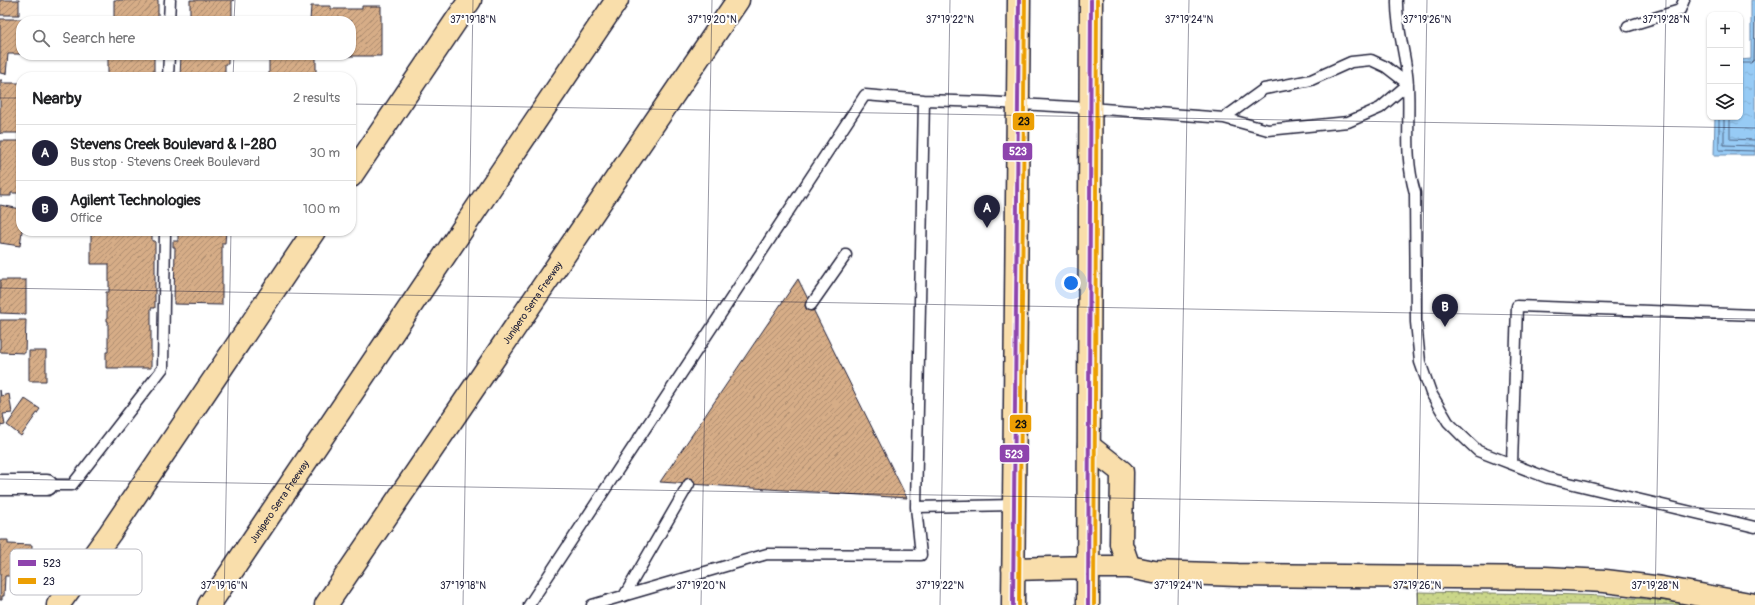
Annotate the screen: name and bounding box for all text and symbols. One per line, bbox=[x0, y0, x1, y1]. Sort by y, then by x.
map controls bbox=[1707, 12, 1743, 120]
button: + bbox=[1707, 12, 1743, 48]
text: 37°19'18"N bbox=[450, 14, 496, 26]
text: 37°19'20"N bbox=[687, 14, 737, 26]
text: 37°19'22"N bbox=[926, 14, 974, 26]
text: 37°19'24"N bbox=[1165, 14, 1213, 26]
text: 37°19'26"N bbox=[1403, 14, 1451, 26]
text: 37°19'28"N bbox=[1642, 14, 1690, 26]
search box bbox=[16, 16, 356, 60]
icon: search bbox=[30, 27, 52, 49]
text: Search here bbox=[62, 29, 135, 48]
button: − bbox=[1707, 48, 1743, 84]
button: layers bbox=[1707, 84, 1743, 120]
text: Nearby bbox=[32, 88, 81, 109]
text: 2 results bbox=[293, 90, 340, 106]
line badge: 23 bbox=[1012, 112, 1035, 131]
text: 23 bbox=[1018, 115, 1030, 128]
text: Stevens Creek Boulevard & I-280 bbox=[70, 135, 277, 154]
line badge: 523 bbox=[1002, 142, 1033, 161]
text: A bbox=[41, 145, 49, 161]
text: 30 m bbox=[310, 145, 340, 161]
text: 523 bbox=[1009, 145, 1027, 158]
text: Bus stop · Stevens Creek Boulevard bbox=[70, 154, 260, 170]
text: Agilent Technologies bbox=[70, 191, 201, 210]
pin: A bbox=[974, 195, 1000, 228]
text: B bbox=[41, 201, 49, 217]
text: 100 m bbox=[303, 201, 340, 217]
text: Office bbox=[70, 210, 102, 226]
street label: Junipero Serra Freeway bbox=[500, 259, 566, 347]
your location bbox=[1061, 273, 1081, 293]
pin: B bbox=[1432, 294, 1458, 327]
line badge: 23 bbox=[1009, 414, 1032, 433]
text: 23 bbox=[1015, 418, 1027, 431]
line badge: 523 bbox=[999, 444, 1030, 463]
text: 523 bbox=[1005, 448, 1023, 461]
street label: Junipero Serra Freeway bbox=[247, 458, 312, 546]
legend bbox=[10, 549, 142, 595]
text: 523 bbox=[43, 557, 61, 570]
text: 23 bbox=[43, 575, 55, 588]
text: 37°19'16"N bbox=[201, 580, 248, 592]
text: 37°19'18"N bbox=[440, 580, 486, 592]
text: 37°19'20"N bbox=[676, 580, 726, 592]
text: 37°19'22"N bbox=[916, 580, 964, 592]
text: 37°19'24"N bbox=[1154, 580, 1202, 592]
text: 37°19'26"N bbox=[1393, 580, 1441, 592]
text: 37°19'28"N bbox=[1631, 580, 1679, 592]

